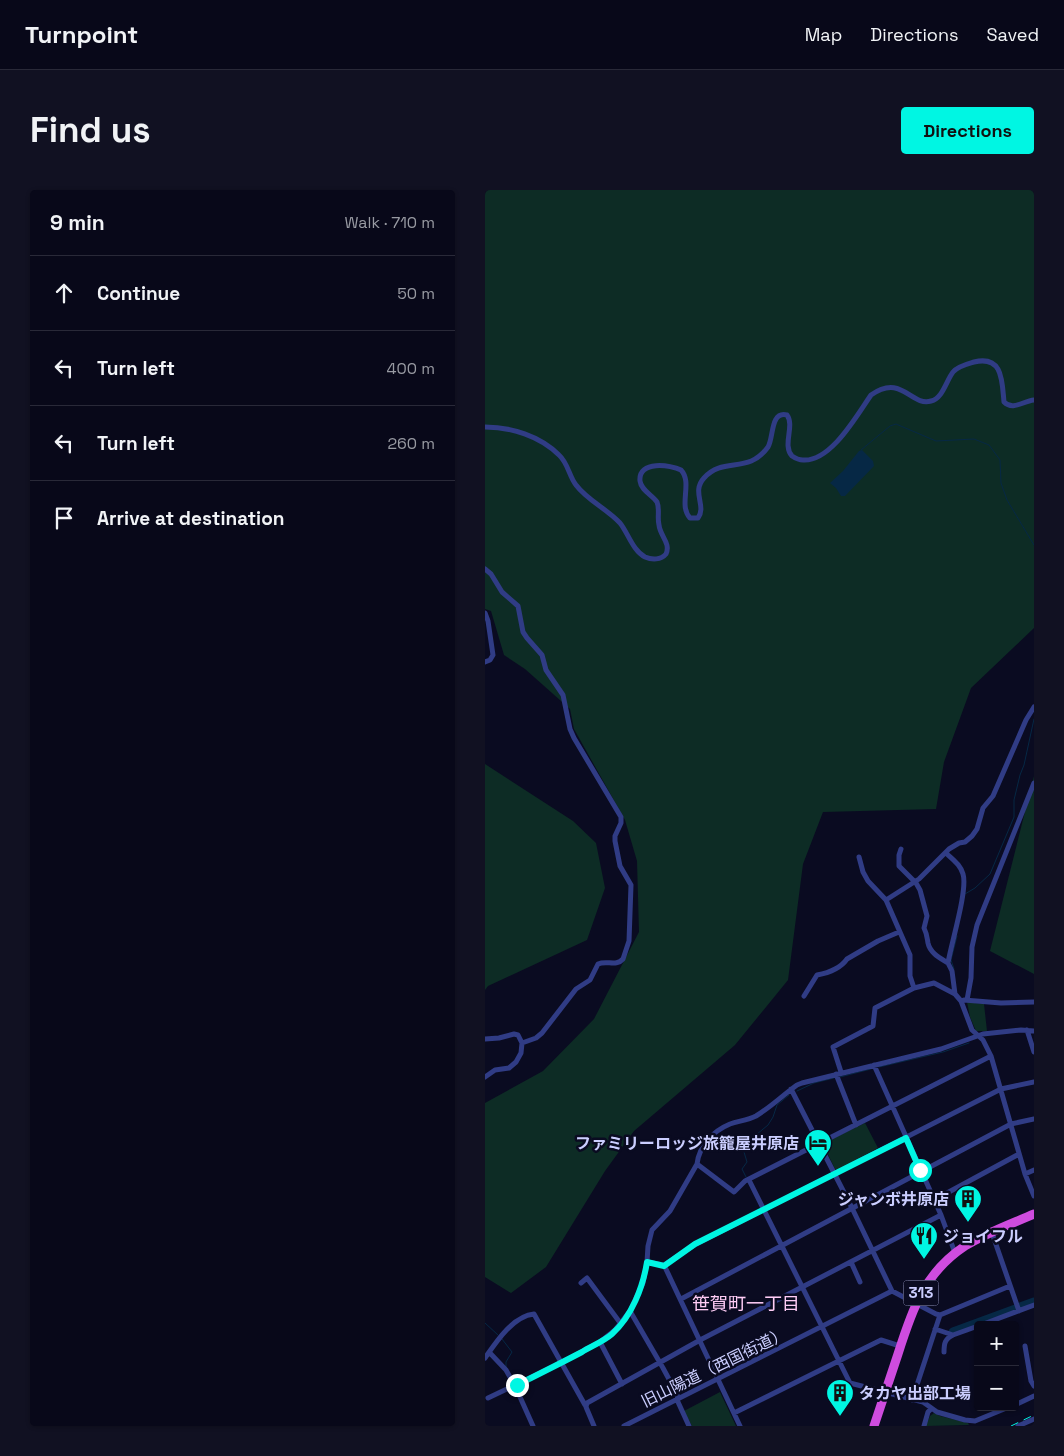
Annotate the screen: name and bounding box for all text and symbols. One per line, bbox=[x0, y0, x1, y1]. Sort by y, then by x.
text: Turnpoint bbox=[25, 19, 138, 50]
text: Map bbox=[805, 23, 842, 46]
text: Directions bbox=[870, 23, 959, 46]
text: Saved bbox=[987, 23, 1039, 46]
button: Directions bbox=[901, 107, 1034, 154]
text: Find us bbox=[30, 108, 151, 152]
text: 9 min bbox=[50, 209, 105, 236]
text: Walk · 710 m bbox=[345, 212, 435, 233]
icon: ahead bbox=[50, 279, 78, 307]
text: Continue bbox=[97, 281, 180, 306]
text: 50 m bbox=[397, 283, 435, 304]
icon: left bbox=[50, 354, 78, 382]
text: Turn left bbox=[97, 356, 175, 381]
text: 400 m bbox=[387, 358, 435, 379]
icon: left bbox=[50, 429, 78, 457]
text: Turn left bbox=[97, 431, 175, 456]
text: 260 m bbox=[387, 433, 435, 454]
icon: arrive bbox=[50, 504, 78, 532]
text: Arrive at destination bbox=[97, 506, 285, 531]
hotel icon: ファミリーロッジ旅籠屋井原店 bbox=[803, 1128, 833, 1167]
place label: ファミリーロッジ旅籠屋井原店 bbox=[575, 1133, 799, 1154]
route start bbox=[909, 1159, 932, 1182]
building icon: ジャンボ井原店 bbox=[953, 1184, 983, 1223]
place label: ジャンボ井原店 bbox=[838, 1189, 949, 1210]
restaurant icon: ジョイフル bbox=[909, 1221, 939, 1260]
place label: ジョイフル bbox=[943, 1226, 1023, 1247]
road number: 313 bbox=[903, 1280, 939, 1306]
district label: 笹賀町一丁目 bbox=[692, 1292, 800, 1315]
map controls bbox=[974, 1321, 1019, 1411]
button: + bbox=[974, 1321, 1019, 1366]
street label: 旧山陽道（西国街道） bbox=[638, 1323, 791, 1412]
button: − bbox=[974, 1366, 1019, 1411]
route end bbox=[506, 1374, 529, 1397]
building icon: タカヤ出部工場 bbox=[825, 1378, 855, 1417]
place label: タカヤ出部工場 bbox=[859, 1383, 971, 1404]

